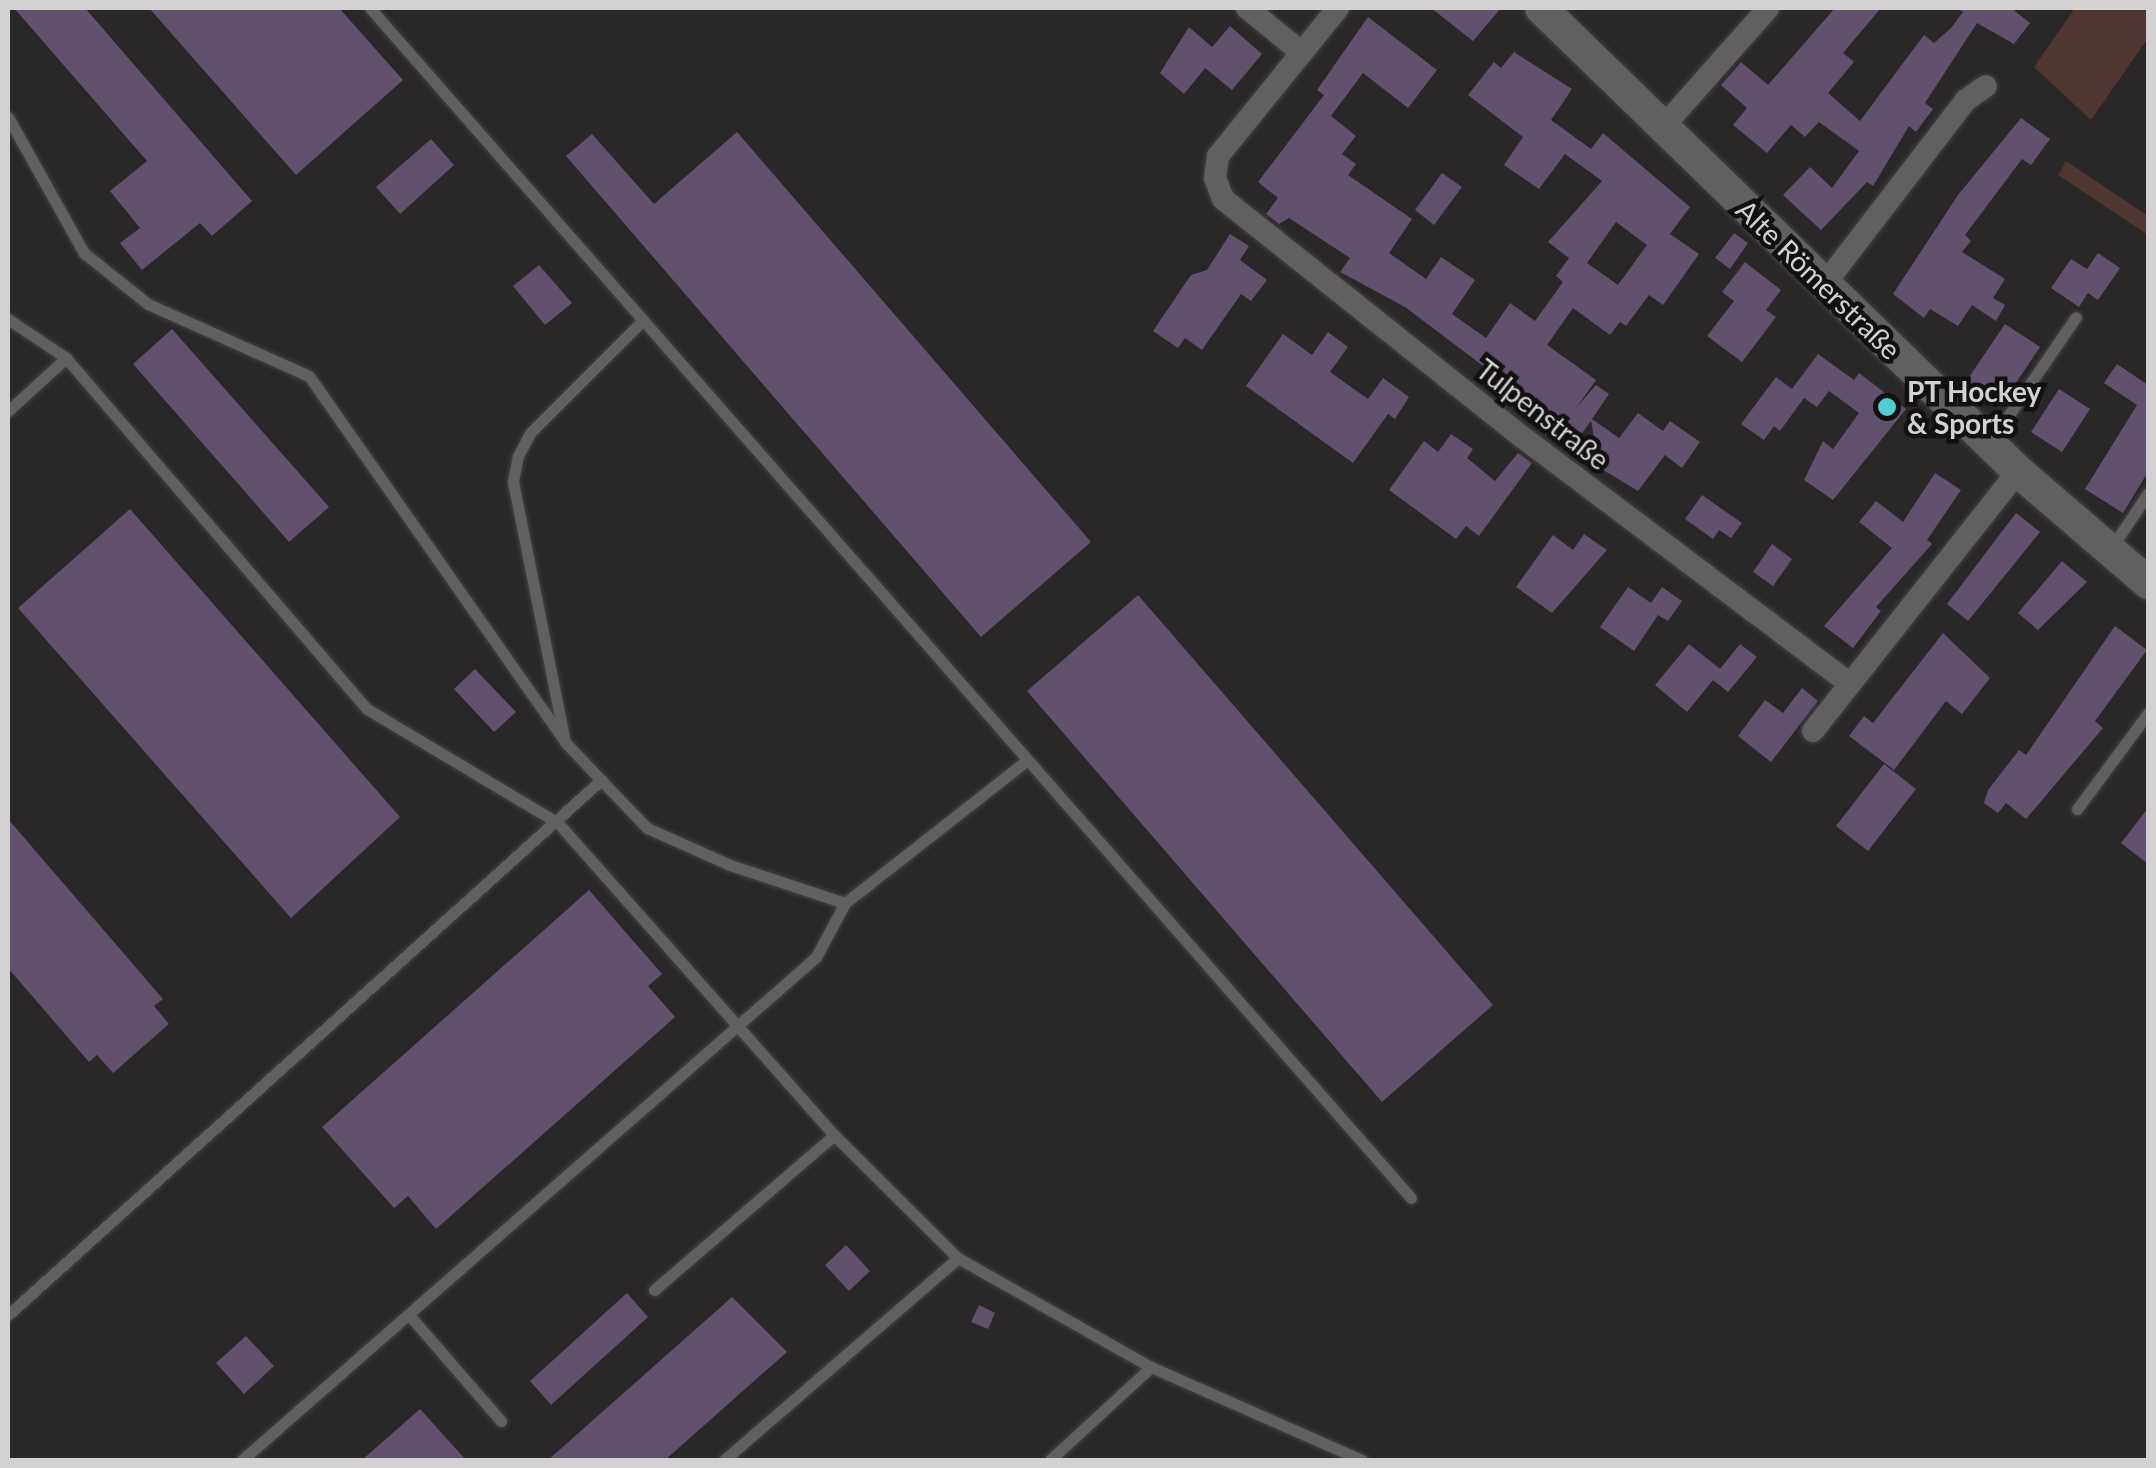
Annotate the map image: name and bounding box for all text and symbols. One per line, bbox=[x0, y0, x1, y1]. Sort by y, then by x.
street label: Alte Römerstraße bbox=[1730, 192, 1908, 366]
street label: Tulpenstraße bbox=[1470, 352, 1616, 476]
place label: PT Hockey & Sports bbox=[1907, 374, 2042, 440]
marker: PT Hockey & Sports bbox=[1876, 396, 1898, 418]

